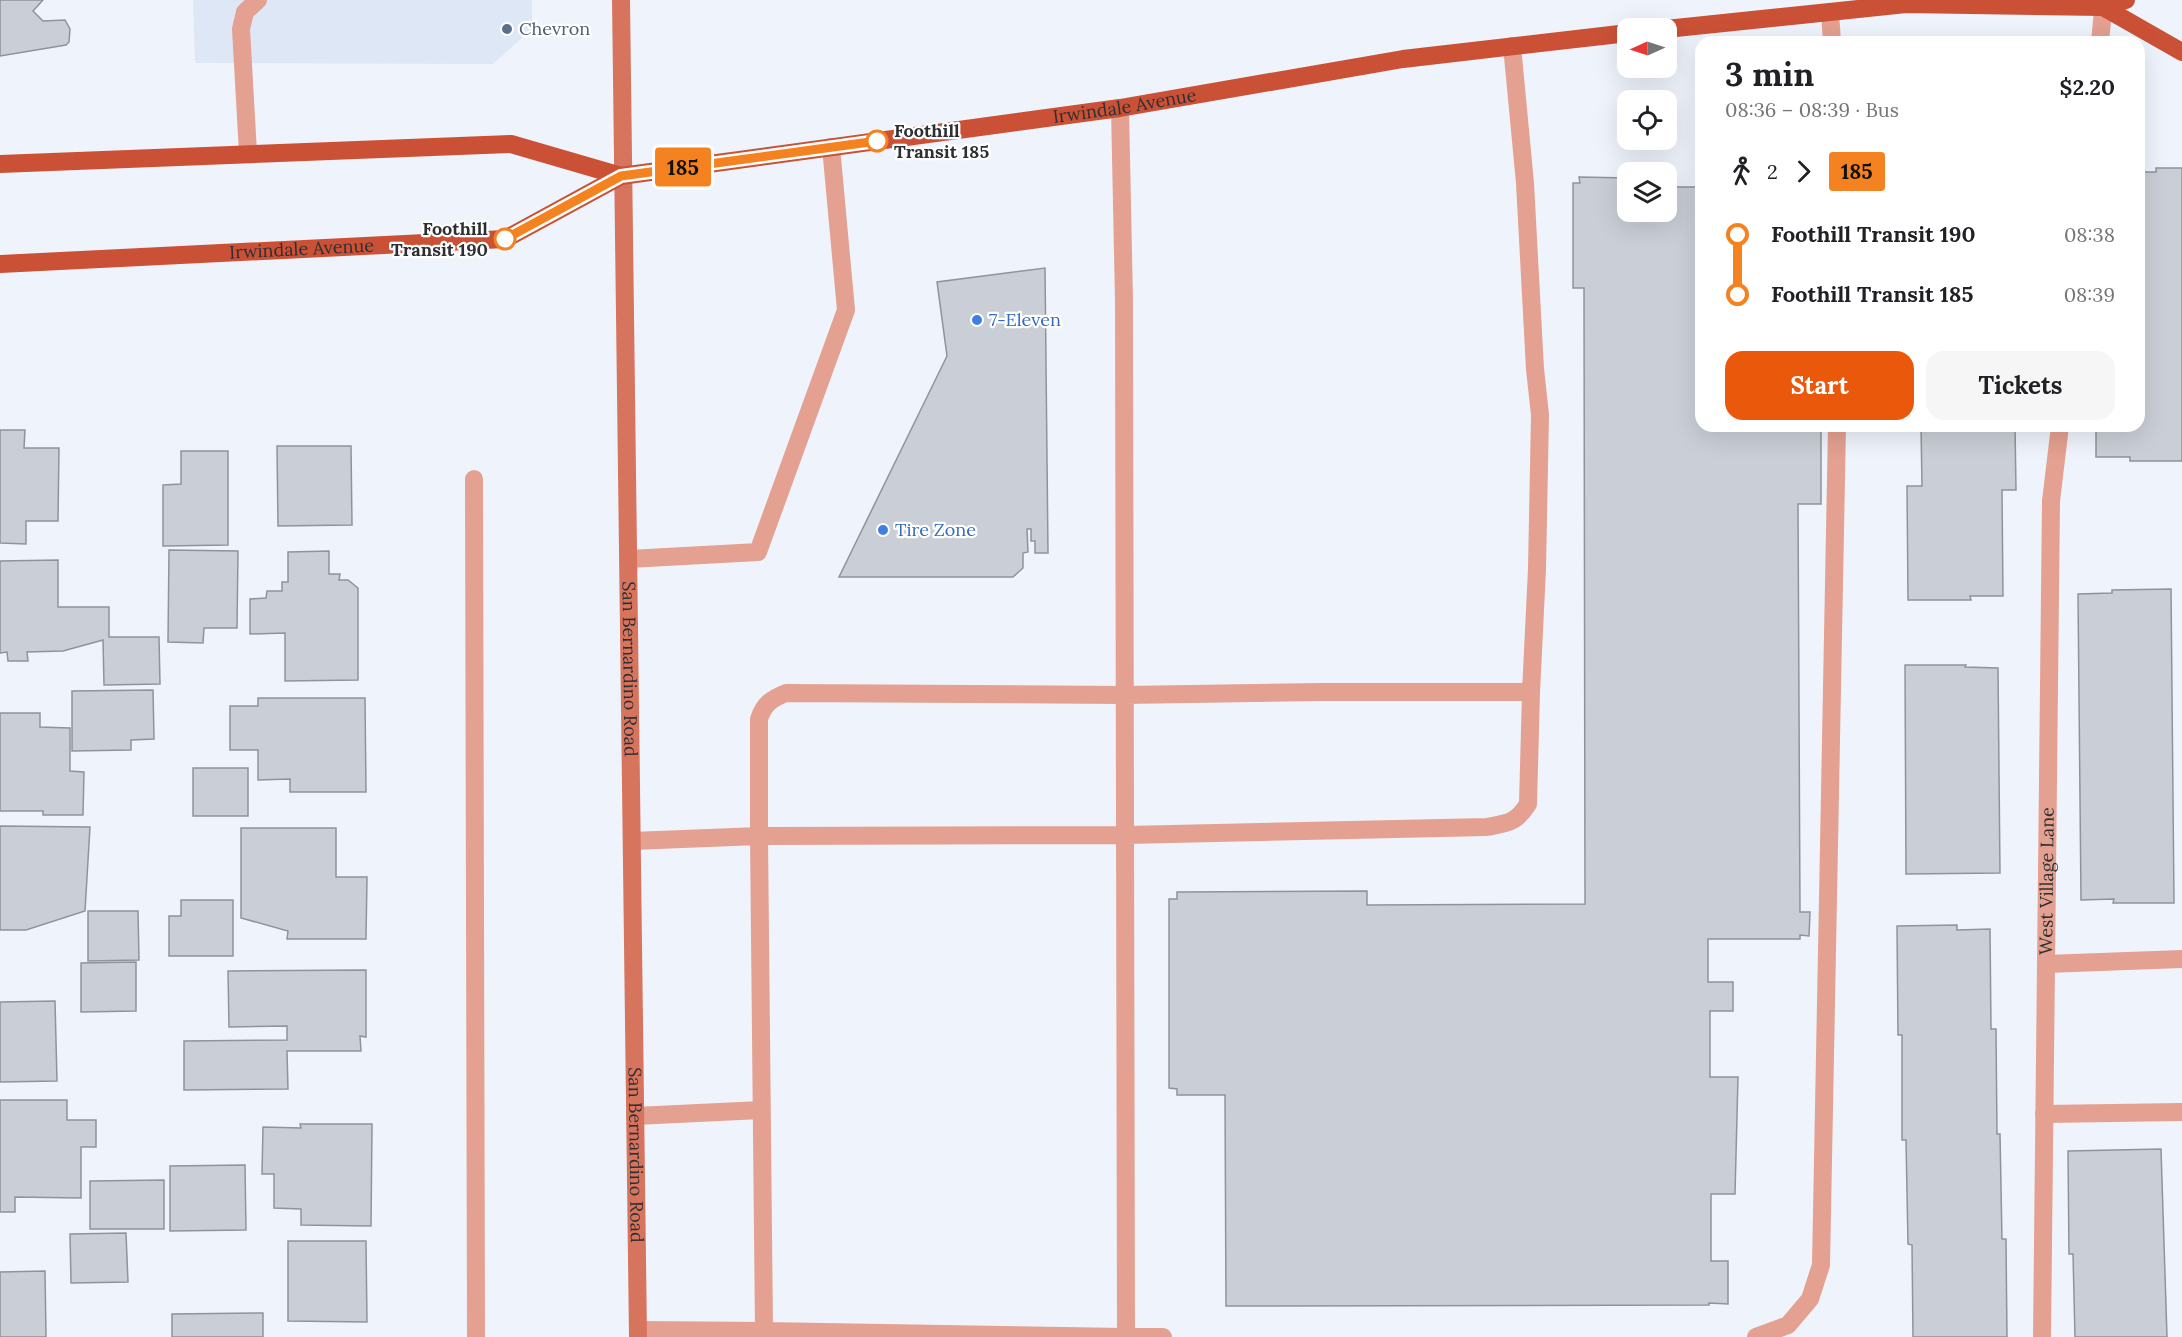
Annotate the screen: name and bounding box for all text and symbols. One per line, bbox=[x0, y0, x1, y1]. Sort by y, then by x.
place label: Chevron bbox=[519, 17, 590, 40]
north arrow bbox=[1617, 18, 1677, 78]
map controls bbox=[1617, 18, 1677, 222]
marker: Chevron bbox=[500, 22, 514, 36]
text: 3 min bbox=[1725, 53, 1814, 95]
text: $2.20 bbox=[2059, 73, 2115, 101]
street label: Irwindale Avenue bbox=[1051, 83, 1198, 128]
button: locate bbox=[1617, 90, 1677, 150]
text: 08:36 – 08:39 · Bus bbox=[1725, 97, 1899, 122]
place label: Foothill Transit 185 bbox=[894, 119, 989, 163]
marker: Foothill Transit 185 bbox=[866, 130, 888, 152]
line badge: 185 bbox=[648, 148, 718, 186]
text: 185 bbox=[667, 154, 699, 181]
icon: walk bbox=[1725, 155, 1758, 188]
icon: forward bbox=[1787, 155, 1820, 188]
text: 185 bbox=[1841, 158, 1873, 185]
text: 2 bbox=[1767, 159, 1778, 184]
button: layers bbox=[1617, 162, 1677, 222]
place label: Foothill Transit 190 bbox=[391, 217, 488, 261]
text: Foothill Transit 190 bbox=[1771, 220, 1975, 248]
text: 08:38 bbox=[2064, 222, 2115, 247]
marker: Foothill Transit 190 bbox=[494, 228, 516, 250]
street label: Irwindale Avenue bbox=[229, 233, 375, 264]
text: Foothill Transit 185 bbox=[1771, 280, 1973, 308]
text: 08:39 bbox=[2064, 282, 2115, 307]
place label: 7-Eleven bbox=[989, 308, 1061, 331]
marker: 7-Eleven bbox=[970, 313, 984, 327]
button: Start bbox=[1725, 351, 1914, 420]
button: Tickets bbox=[1926, 351, 2115, 420]
place label: Tire Zone bbox=[895, 518, 976, 541]
marker: Tire Zone bbox=[876, 523, 890, 537]
street label: San Bernardino Road bbox=[617, 581, 643, 757]
street label: West Village Lane bbox=[2034, 807, 2059, 955]
street label: San Bernardino Road bbox=[624, 1067, 649, 1243]

